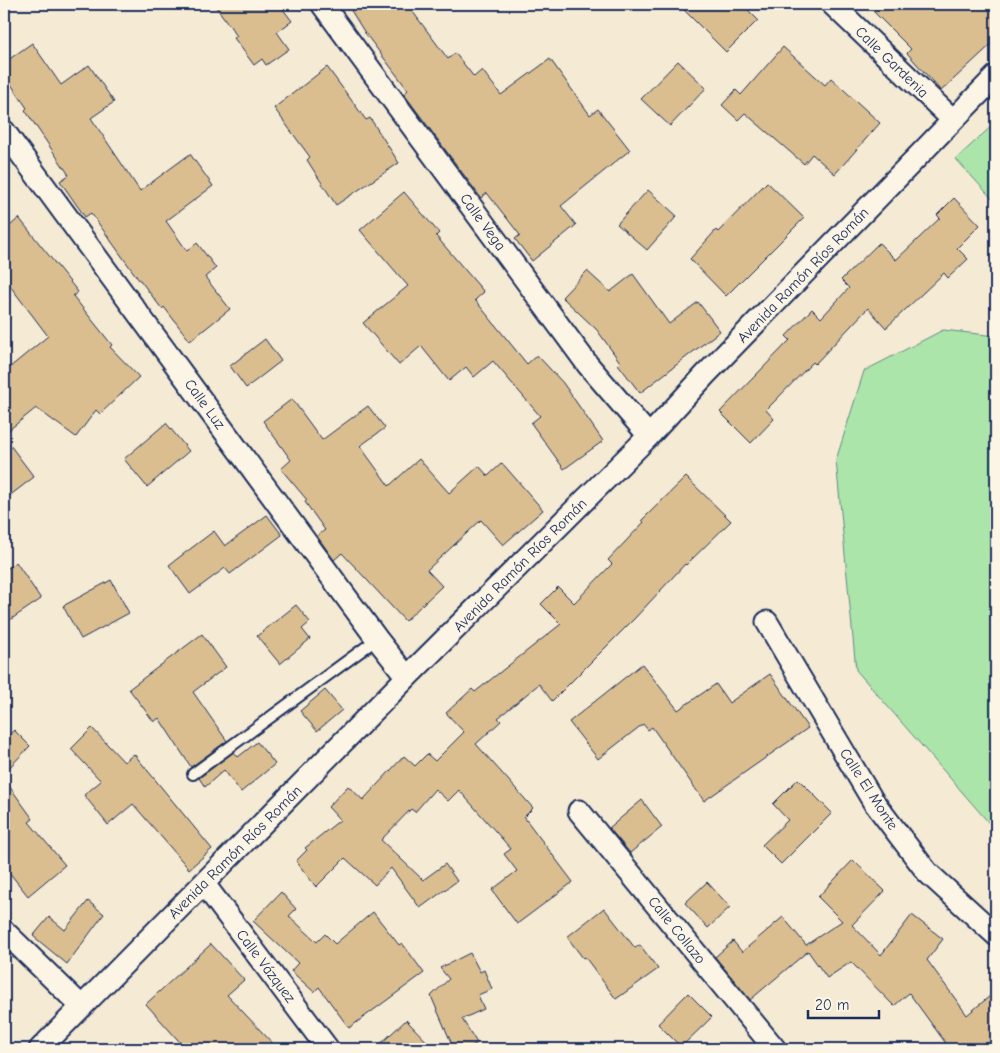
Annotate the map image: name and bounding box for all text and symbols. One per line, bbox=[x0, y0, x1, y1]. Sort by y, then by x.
street label: Calle Gardenia bbox=[852, 23, 932, 101]
street label: Calle Vega bbox=[456, 190, 510, 254]
street label: Avenida Ramón Ríos Román bbox=[734, 204, 872, 346]
street label: Calle Luz bbox=[181, 375, 229, 433]
street label: Avenida Ramón Ríos Román bbox=[450, 495, 590, 635]
street label: Calle El Monte bbox=[836, 745, 902, 834]
street label: Avenida Ramón Ríos Román bbox=[165, 782, 305, 922]
street label: Calle Collazo bbox=[644, 893, 710, 967]
street label: Calle Vázquez bbox=[233, 926, 300, 1007]
scale bar bbox=[808, 988, 879, 1020]
text: 20 m bbox=[815, 996, 849, 1014]

